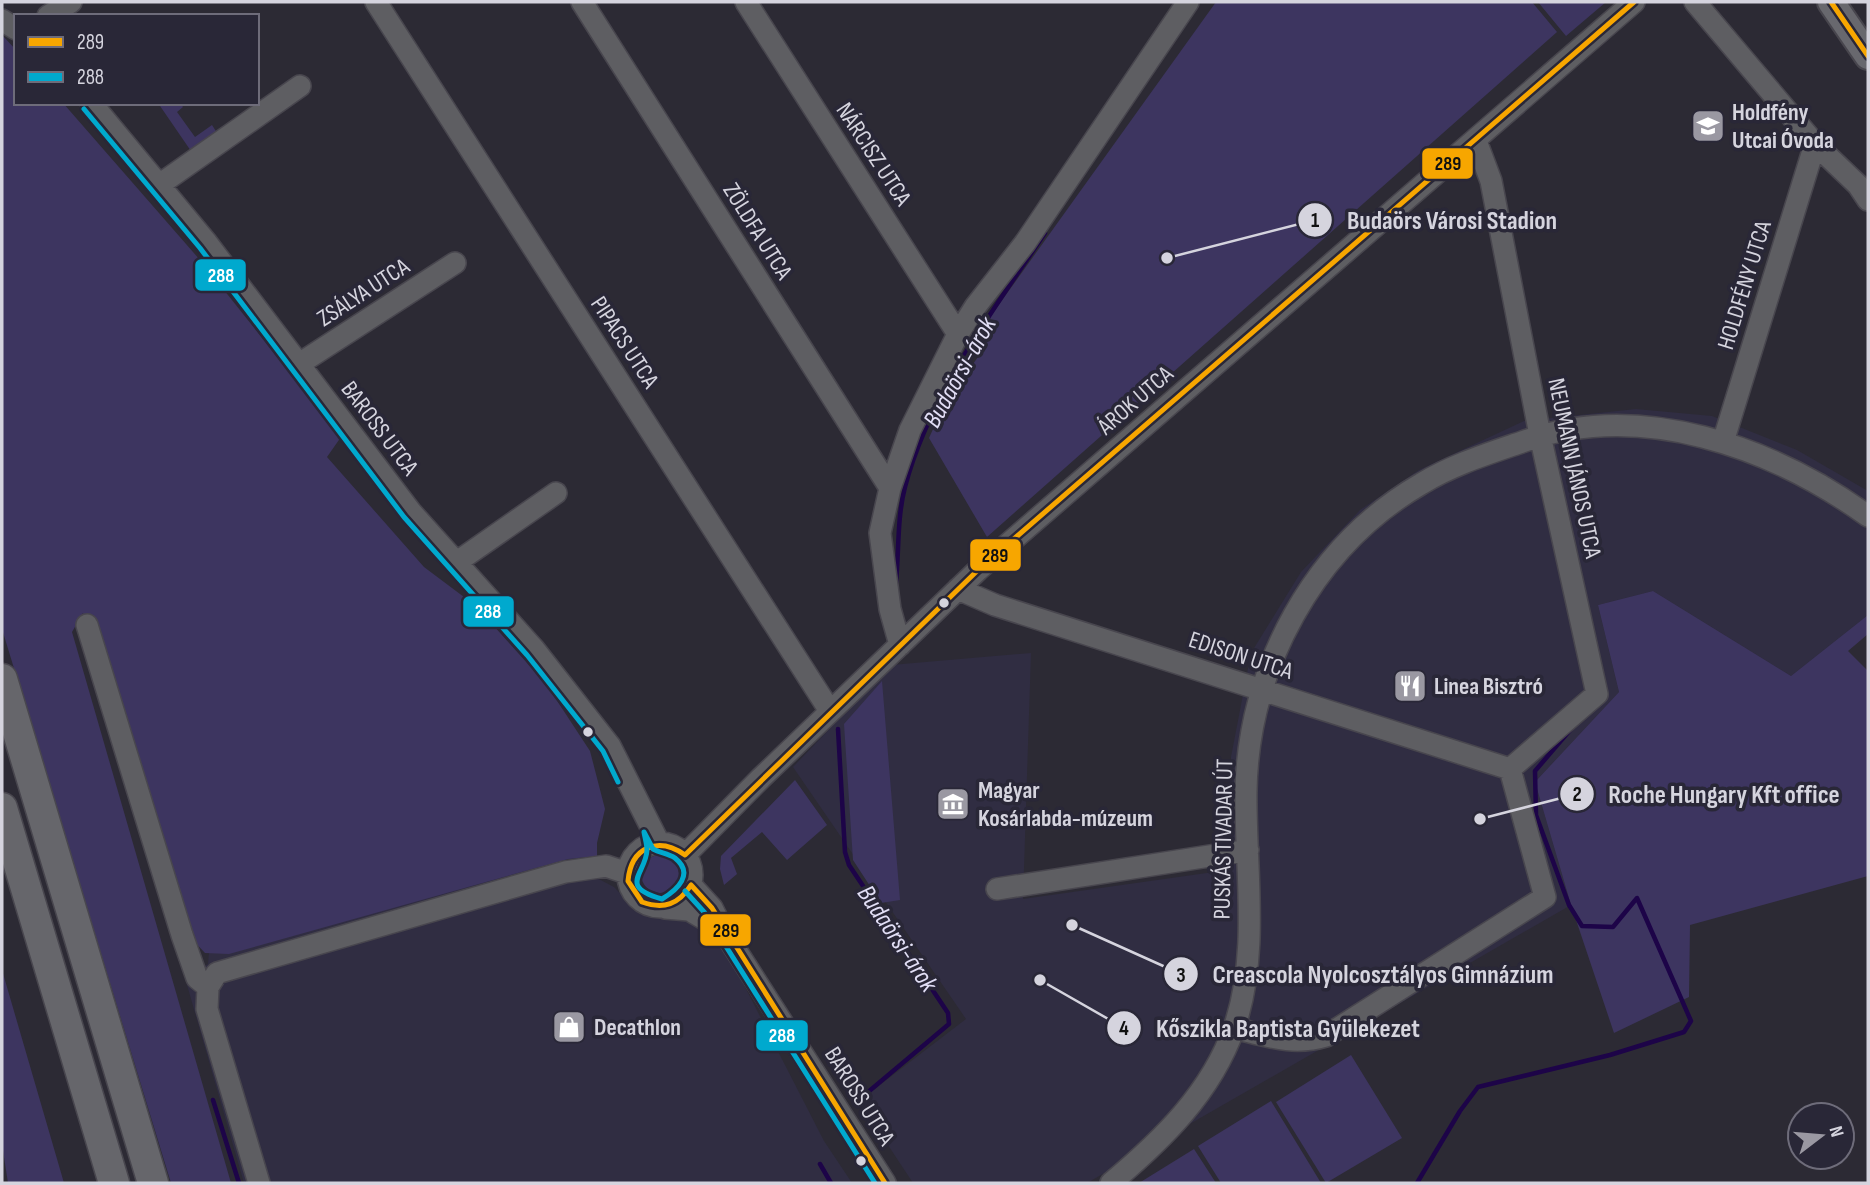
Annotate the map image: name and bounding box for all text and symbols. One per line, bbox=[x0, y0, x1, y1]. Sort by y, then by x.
legend bbox=[14, 14, 259, 105]
text: 289 bbox=[77, 30, 104, 55]
text: 288 bbox=[77, 65, 104, 90]
street label: NÁRCISZ UTCA bbox=[830, 97, 918, 212]
place label: Holdfény Utcai Óvoda bbox=[1732, 98, 1834, 155]
school or university icon: Holdfény Utcai Óvoda bbox=[1689, 107, 1727, 145]
line badge: 289 bbox=[1421, 147, 1474, 180]
text: 289 bbox=[1435, 153, 1461, 176]
street label: ZÖLDFA UTCA bbox=[717, 178, 799, 285]
callout: Budaörs Városi Stadion bbox=[1298, 196, 1571, 243]
text: Budaörs Városi Stadion bbox=[1347, 206, 1557, 237]
text: 1 bbox=[1311, 208, 1319, 233]
street label: HOLDFÉNY UTCA bbox=[1711, 216, 1778, 353]
street label: ZSÁLYA UTCA bbox=[312, 252, 415, 333]
line badge: 288 bbox=[194, 258, 247, 292]
text: 288 bbox=[208, 265, 234, 288]
street label: PIPACS UTCA bbox=[584, 291, 665, 394]
water label: Budaörsi-árok bbox=[917, 311, 1004, 433]
street label: ÁROK UTCA bbox=[1091, 359, 1180, 442]
street label: BAROSS UTCA bbox=[335, 375, 425, 482]
street label: NEUMANN JÁNOS UTCA bbox=[1541, 375, 1608, 561]
line badge: 289 bbox=[969, 538, 1022, 572]
text: 289 bbox=[982, 545, 1008, 568]
line badge: 288 bbox=[462, 595, 515, 628]
unlabelled marker bbox=[937, 596, 951, 610]
text: 288 bbox=[475, 601, 501, 624]
street label: EDISON UTCA bbox=[1185, 625, 1297, 686]
restaurant icon: Linea Bisztró bbox=[1391, 667, 1429, 705]
place label: Linea Bisztró bbox=[1434, 672, 1543, 701]
unlabelled marker bbox=[581, 725, 595, 739]
street label: PUSKÁS TIVADAR ÚT bbox=[1208, 758, 1239, 920]
callout: Roche Hungary Kft office bbox=[1559, 770, 1854, 817]
place label: Magyar Kosárlabda-múzeum bbox=[978, 776, 1153, 833]
text: Roche Hungary Kft office bbox=[1608, 780, 1840, 811]
text: 2 bbox=[1572, 782, 1582, 807]
museum icon: Magyar Kosárlabda-múzeum bbox=[934, 785, 972, 823]
water label: Budaörsi-árok bbox=[850, 880, 944, 999]
line badge: 289 bbox=[699, 913, 752, 947]
text: 289 bbox=[713, 920, 739, 943]
callout: Creascola Nyolcosztályos Gimnázium bbox=[1163, 951, 1567, 998]
text: Creascola Nyolcosztályos Gimnázium bbox=[1213, 960, 1553, 991]
text: 3 bbox=[1176, 963, 1186, 988]
callout: Kőszikla Baptista Gyülekezet bbox=[1107, 1004, 1434, 1051]
shop icon: Decathlon bbox=[550, 1008, 588, 1046]
place label: Decathlon bbox=[594, 1013, 681, 1042]
text: Kőszikla Baptista Gyülekezet bbox=[1156, 1014, 1420, 1045]
text: 4 bbox=[1119, 1016, 1129, 1041]
line badge: 288 bbox=[755, 1019, 809, 1052]
text: 288 bbox=[769, 1025, 795, 1048]
street label: BAROSS UTCA bbox=[818, 1042, 902, 1151]
north arrow bbox=[1786, 1101, 1856, 1171]
text: N bbox=[1823, 1124, 1848, 1140]
unlabelled marker bbox=[854, 1154, 868, 1168]

